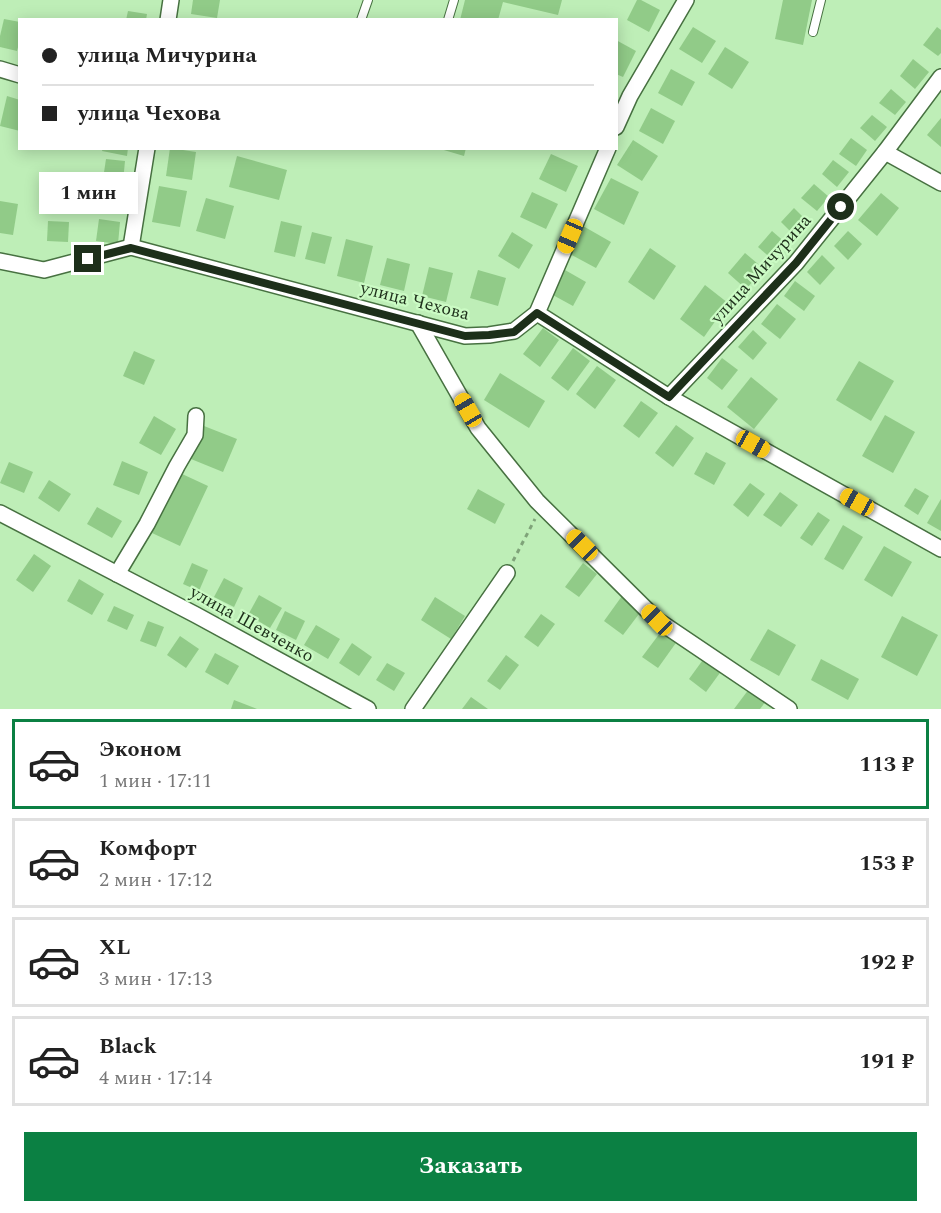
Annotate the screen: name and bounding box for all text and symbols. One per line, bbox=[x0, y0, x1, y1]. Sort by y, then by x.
text: улица Мичурина bbox=[78, 39, 257, 72]
text: улица Чехова bbox=[78, 97, 221, 130]
callout: 1 мин bbox=[38, 172, 138, 214]
text: 1 мин bbox=[60, 178, 117, 208]
route start bbox=[827, 193, 854, 220]
street label: улица Мичурина bbox=[703, 208, 818, 331]
car bbox=[555, 216, 585, 256]
route end bbox=[74, 245, 101, 272]
street label: улица Чехова bbox=[357, 274, 473, 328]
car bbox=[451, 390, 485, 430]
car bbox=[733, 427, 773, 461]
car bbox=[837, 485, 877, 519]
car bbox=[563, 526, 601, 564]
street label: улица Шевченко bbox=[184, 578, 319, 669]
car bbox=[638, 601, 676, 639]
text: Эконом bbox=[99, 733, 182, 766]
icon: car bbox=[27, 737, 81, 791]
text: 113 ₽ bbox=[859, 748, 914, 781]
text: 1 мин · 17:11 bbox=[99, 766, 212, 796]
text: Комфорт bbox=[99, 832, 197, 865]
icon: car bbox=[27, 836, 81, 890]
text: 153 ₽ bbox=[859, 847, 914, 880]
text: 2 мин · 17:12 bbox=[99, 865, 212, 895]
text: XL bbox=[99, 931, 130, 964]
icon: car bbox=[27, 935, 81, 989]
text: 192 ₽ bbox=[859, 946, 914, 979]
text: 3 мин · 17:13 bbox=[99, 964, 212, 994]
text: Black bbox=[99, 1030, 157, 1063]
icon: car bbox=[27, 1034, 81, 1088]
text: 191 ₽ bbox=[859, 1045, 914, 1078]
text: 4 мин · 17:14 bbox=[99, 1063, 212, 1093]
button: Заказать bbox=[24, 1132, 917, 1201]

